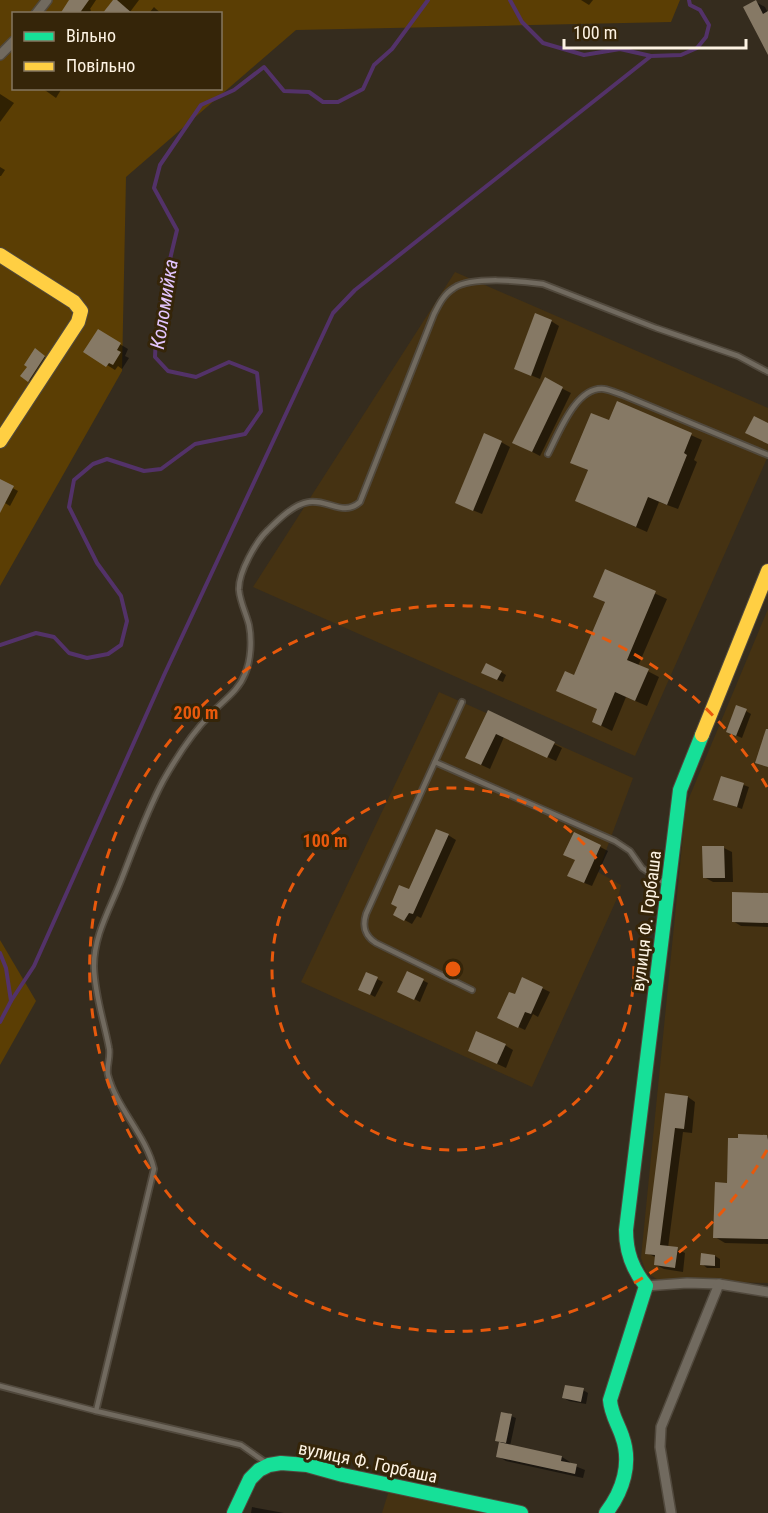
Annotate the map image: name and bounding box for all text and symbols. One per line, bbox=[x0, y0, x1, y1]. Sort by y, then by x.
legend bbox=[12, 12, 222, 90]
scale bar bbox=[564, 12, 746, 50]
text: 100 m bbox=[573, 22, 617, 43]
text: Вільно bbox=[66, 25, 116, 46]
text: Повільно bbox=[66, 55, 135, 76]
water label: Коломийка bbox=[145, 257, 183, 351]
text: 200 m bbox=[174, 702, 218, 723]
text: 100 m bbox=[303, 830, 347, 851]
street label: вулиця Ф. Горбаша bbox=[627, 849, 665, 993]
centre of rings bbox=[443, 959, 463, 979]
street label: вулиця Ф. Горбаша bbox=[297, 1437, 439, 1487]

